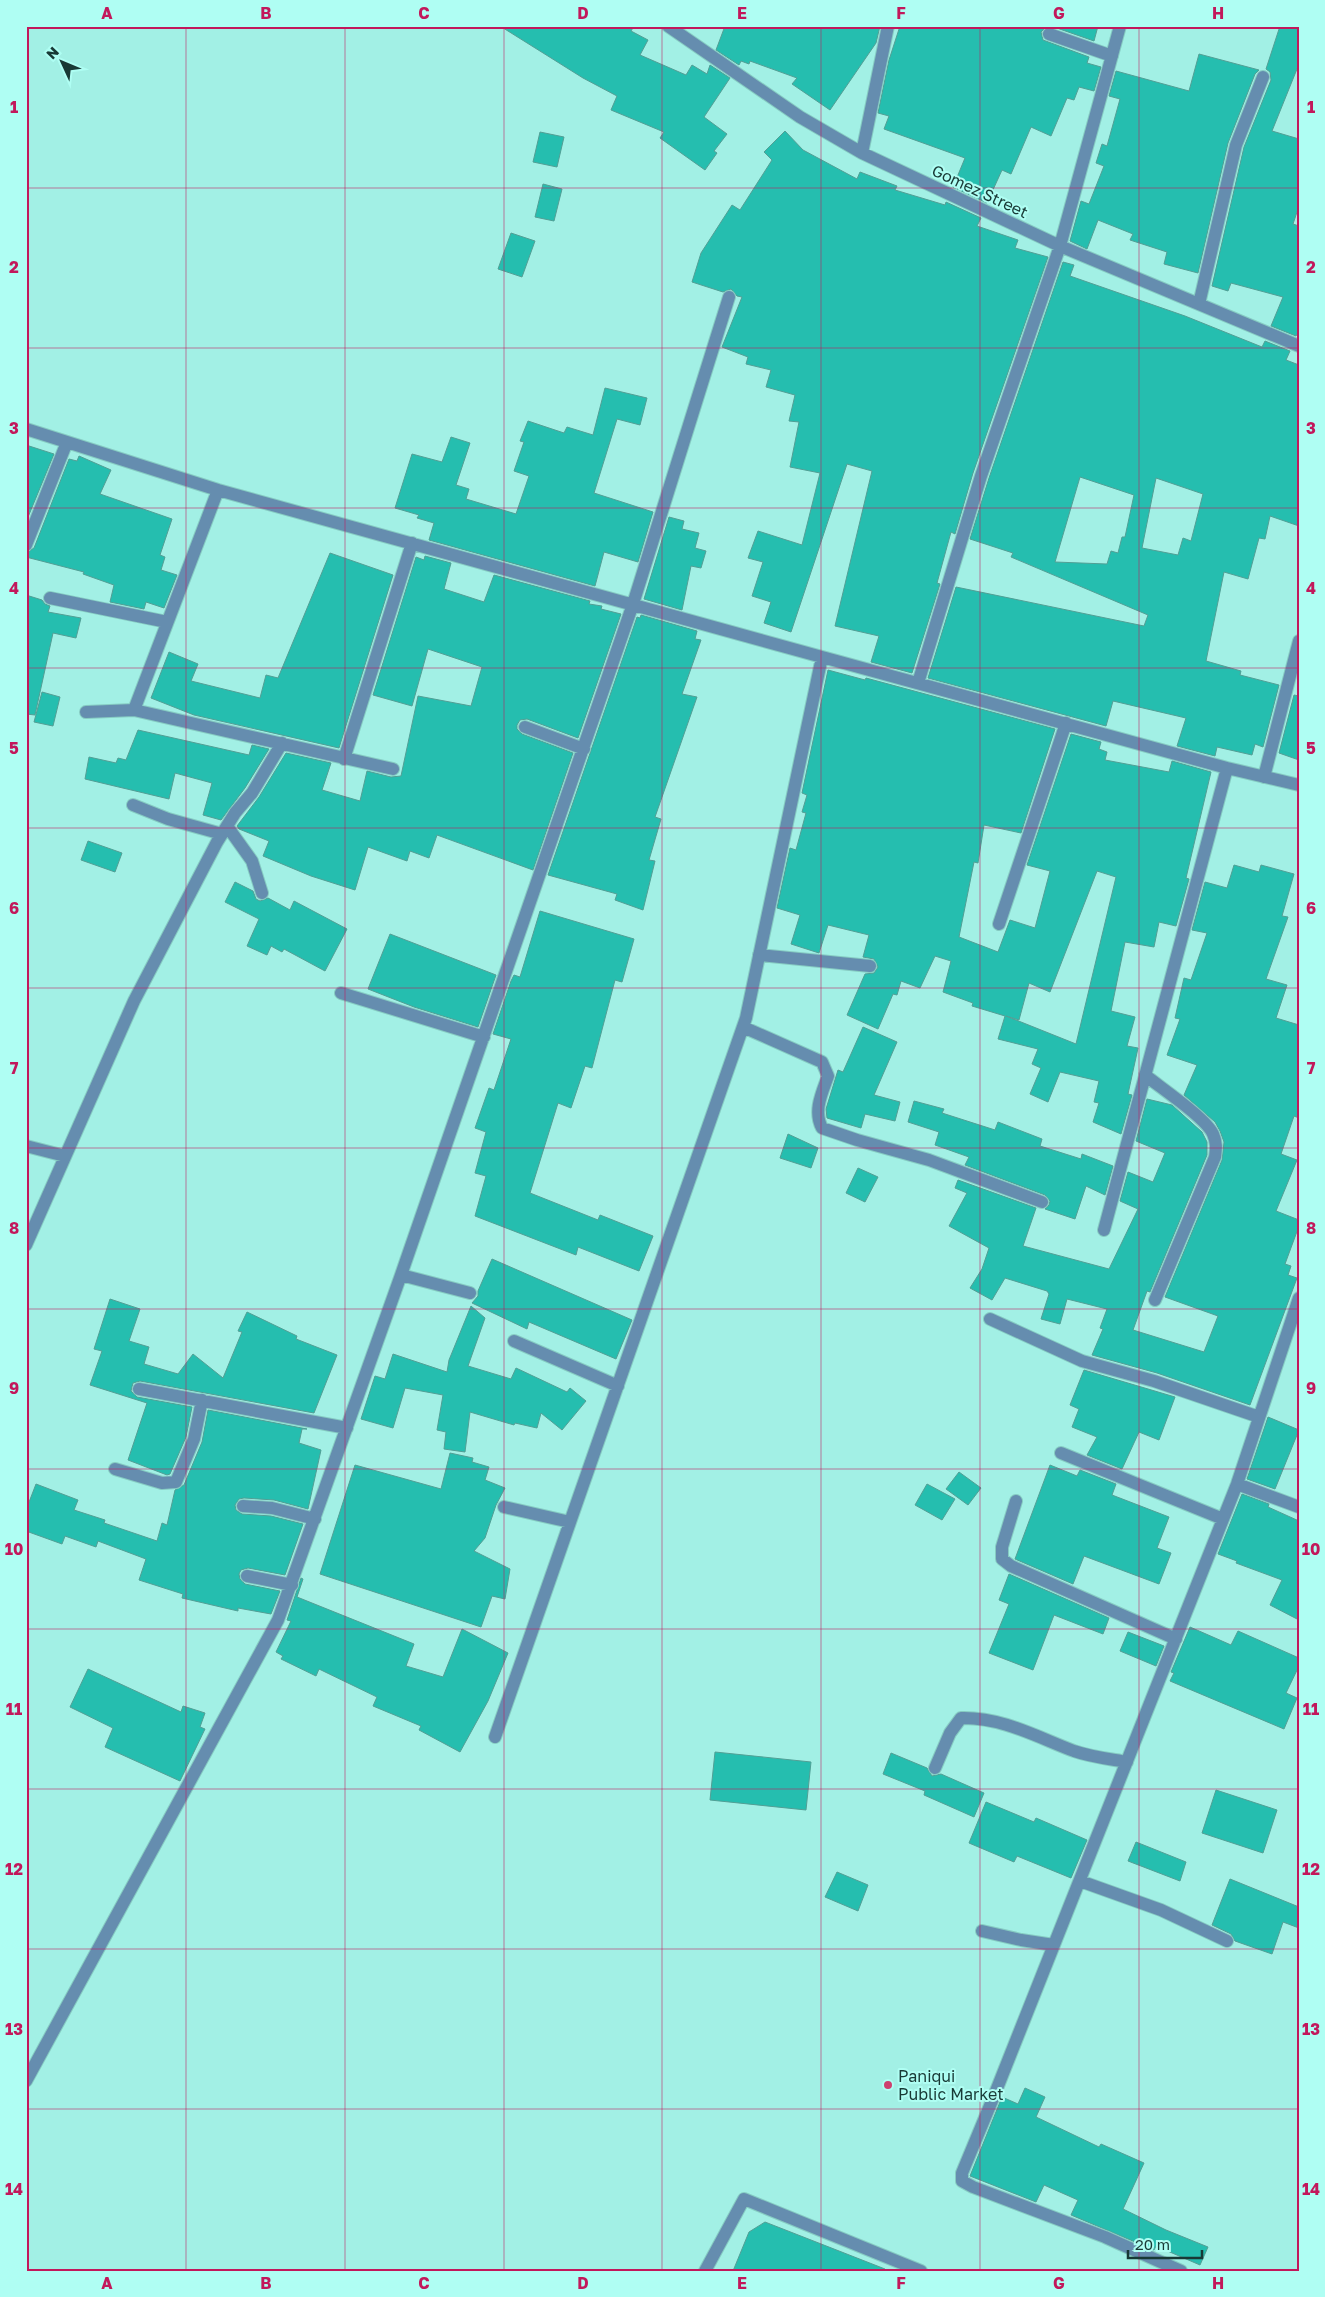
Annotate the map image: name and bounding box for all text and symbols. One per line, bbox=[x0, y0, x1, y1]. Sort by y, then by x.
text: A bbox=[101, 3, 113, 23]
text: B bbox=[260, 3, 272, 23]
text: C bbox=[418, 3, 430, 23]
text: D bbox=[577, 3, 589, 23]
text: E bbox=[737, 3, 747, 23]
text: F bbox=[896, 3, 906, 23]
text: G bbox=[1053, 3, 1065, 23]
text: H bbox=[1212, 3, 1224, 23]
north arrow bbox=[38, 38, 88, 88]
text: N bbox=[42, 43, 62, 62]
text: 1 bbox=[10, 97, 18, 117]
text: 1 bbox=[1307, 97, 1315, 117]
street label: Gomez Street bbox=[929, 160, 1031, 222]
text: 2 bbox=[9, 257, 19, 277]
text: 2 bbox=[1306, 257, 1316, 277]
text: 3 bbox=[9, 418, 19, 438]
text: 3 bbox=[1306, 418, 1316, 438]
text: 4 bbox=[9, 578, 19, 598]
text: 4 bbox=[1306, 578, 1316, 598]
text: 5 bbox=[9, 738, 19, 758]
text: 5 bbox=[1306, 738, 1316, 758]
text: 6 bbox=[9, 898, 19, 918]
text: 6 bbox=[1306, 898, 1316, 918]
text: 7 bbox=[10, 1058, 19, 1078]
text: 7 bbox=[1307, 1058, 1316, 1078]
text: 8 bbox=[9, 1218, 19, 1238]
text: 8 bbox=[1306, 1218, 1316, 1238]
text: 9 bbox=[9, 1378, 19, 1398]
text: 9 bbox=[1306, 1378, 1316, 1398]
text: 10 bbox=[5, 1539, 23, 1559]
text: 10 bbox=[1302, 1539, 1320, 1559]
text: 11 bbox=[6, 1699, 22, 1719]
text: 11 bbox=[1303, 1699, 1319, 1719]
text: 12 bbox=[5, 1859, 23, 1879]
text: 12 bbox=[1302, 1859, 1320, 1879]
text: 13 bbox=[5, 2019, 23, 2039]
text: 13 bbox=[1302, 2019, 1320, 2039]
place label: Paniqui Public Market bbox=[898, 2066, 1004, 2104]
marker: Paniqui Public Market bbox=[882, 2079, 894, 2091]
text: 14 bbox=[5, 2179, 23, 2199]
text: 14 bbox=[1302, 2179, 1320, 2199]
scale bar bbox=[1128, 2227, 1201, 2259]
text: 20 m bbox=[1135, 2235, 1170, 2253]
text: A bbox=[101, 2273, 113, 2293]
text: B bbox=[260, 2273, 272, 2293]
text: C bbox=[418, 2273, 430, 2293]
text: D bbox=[577, 2273, 589, 2293]
text: E bbox=[737, 2273, 747, 2293]
text: F bbox=[896, 2273, 906, 2293]
text: G bbox=[1053, 2273, 1065, 2293]
text: H bbox=[1212, 2273, 1224, 2293]

